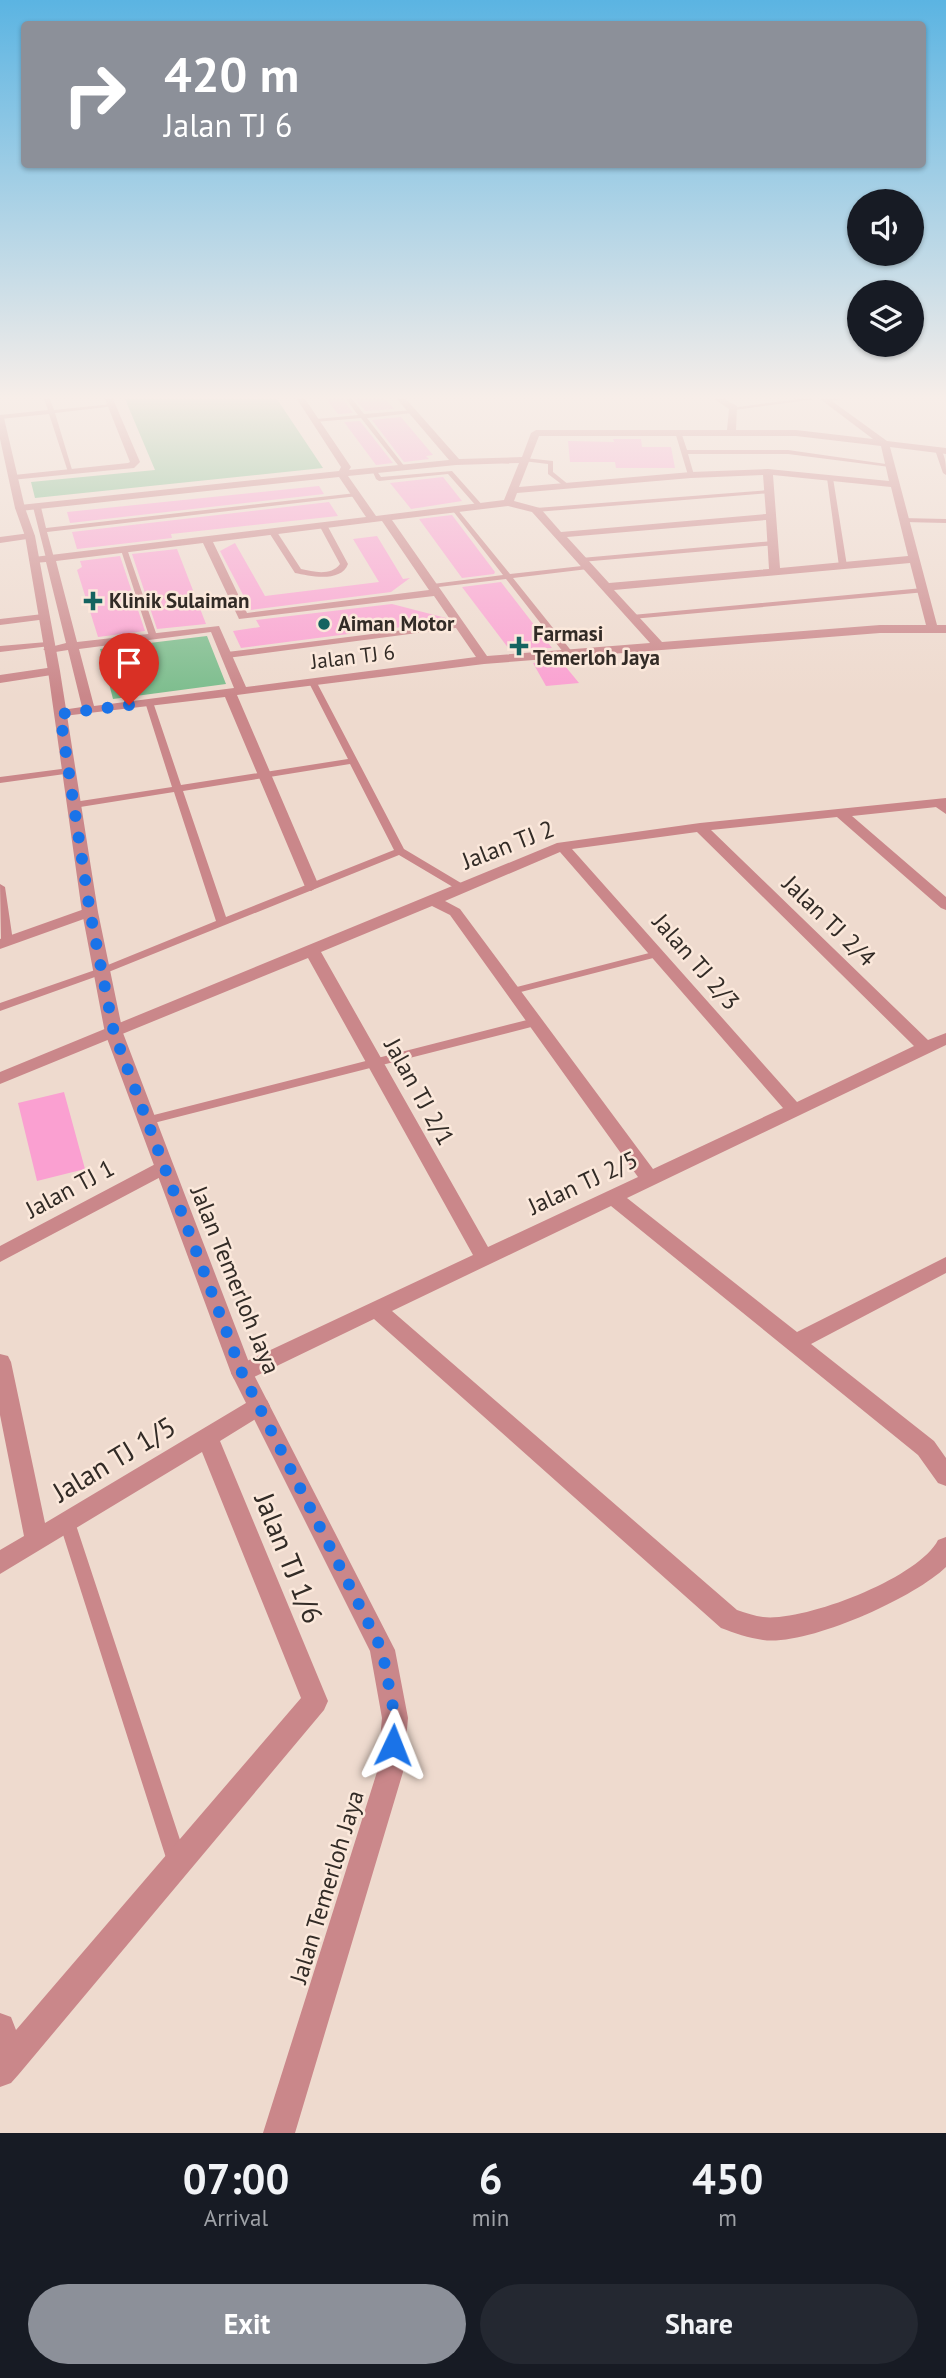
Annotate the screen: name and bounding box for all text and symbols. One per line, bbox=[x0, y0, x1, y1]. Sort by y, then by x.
text: 420 m bbox=[164, 42, 299, 106]
icon: right bbox=[49, 49, 140, 140]
text: Jalan TJ 6 bbox=[164, 104, 293, 146]
map controls bbox=[847, 189, 924, 357]
button: sound bbox=[847, 189, 924, 266]
button: layers bbox=[847, 280, 924, 357]
place label: Klinik Sulaiman bbox=[109, 587, 249, 614]
marker: Klinik Sulaiman bbox=[83, 591, 103, 611]
place label: Aiman Motor bbox=[338, 610, 455, 637]
marker: Aiman Motor bbox=[316, 616, 332, 632]
place label: Farmasi Temerloh Jaya bbox=[533, 620, 660, 671]
pin bbox=[99, 633, 159, 705]
street label: Jalan TJ 6 bbox=[308, 638, 396, 675]
marker: Farmasi Temerloh Jaya bbox=[511, 638, 527, 654]
icon: arrive bbox=[110, 644, 148, 682]
street label: Jalan TJ 2 bbox=[456, 813, 558, 877]
street label: Jalan TJ 2/4 bbox=[775, 868, 883, 973]
street label: Jalan TJ 2/3 bbox=[645, 906, 747, 1016]
street label: Jalan TJ 2/1 bbox=[377, 1032, 462, 1151]
street label: Jalan TJ 2/5 bbox=[522, 1144, 643, 1222]
street label: Jalan TJ 1 bbox=[19, 1152, 120, 1225]
street label: Jalan Temerloh Jaya bbox=[183, 1180, 287, 1378]
street label: Jalan TJ 1/5 bbox=[44, 1407, 182, 1510]
street label: Jalan TJ 1/6 bbox=[246, 1486, 332, 1629]
position arrow bbox=[356, 1708, 430, 1782]
street label: Jalan Temerloh Jaya bbox=[282, 1787, 371, 1988]
text: 07:00 bbox=[183, 2151, 289, 2206]
text: 6 bbox=[479, 2151, 502, 2206]
text: 450 bbox=[692, 2151, 763, 2206]
text: Arrival bbox=[204, 2203, 268, 2232]
text: min bbox=[472, 2203, 509, 2232]
text: m bbox=[718, 2203, 737, 2232]
button: Exit bbox=[28, 2284, 466, 2364]
button: Share bbox=[480, 2284, 918, 2364]

